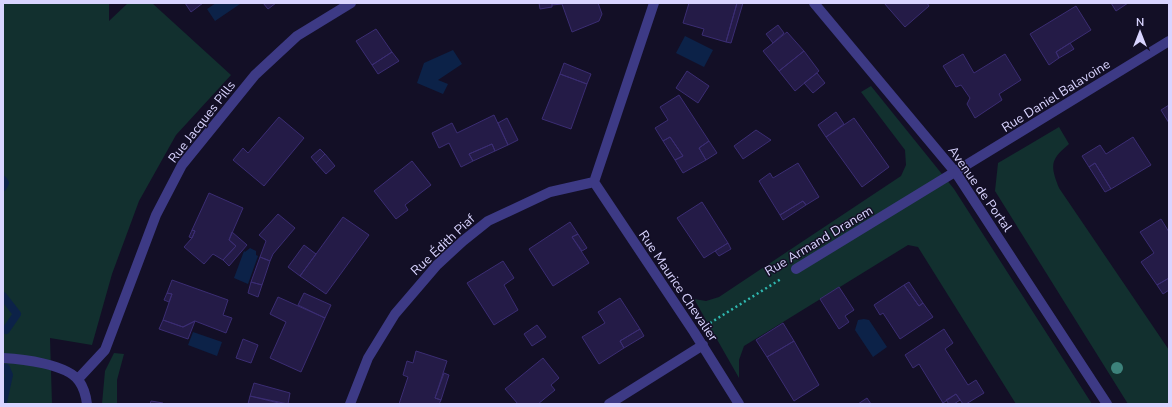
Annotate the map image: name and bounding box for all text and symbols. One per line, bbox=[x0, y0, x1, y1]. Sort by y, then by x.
north arrow bbox=[1120, 12, 1160, 52]
text: N bbox=[1136, 15, 1144, 30]
street label: Rue Daniel Balavoine bbox=[998, 55, 1114, 137]
street label: Rue Jacques Pills bbox=[164, 77, 240, 167]
street label: Avenue de Portal bbox=[944, 143, 1016, 236]
street label: Rue Armand Dranem bbox=[762, 202, 876, 280]
street label: Rue Édith Piaf bbox=[406, 209, 480, 280]
street label: Rue Maurice Chevalier bbox=[634, 227, 722, 345]

